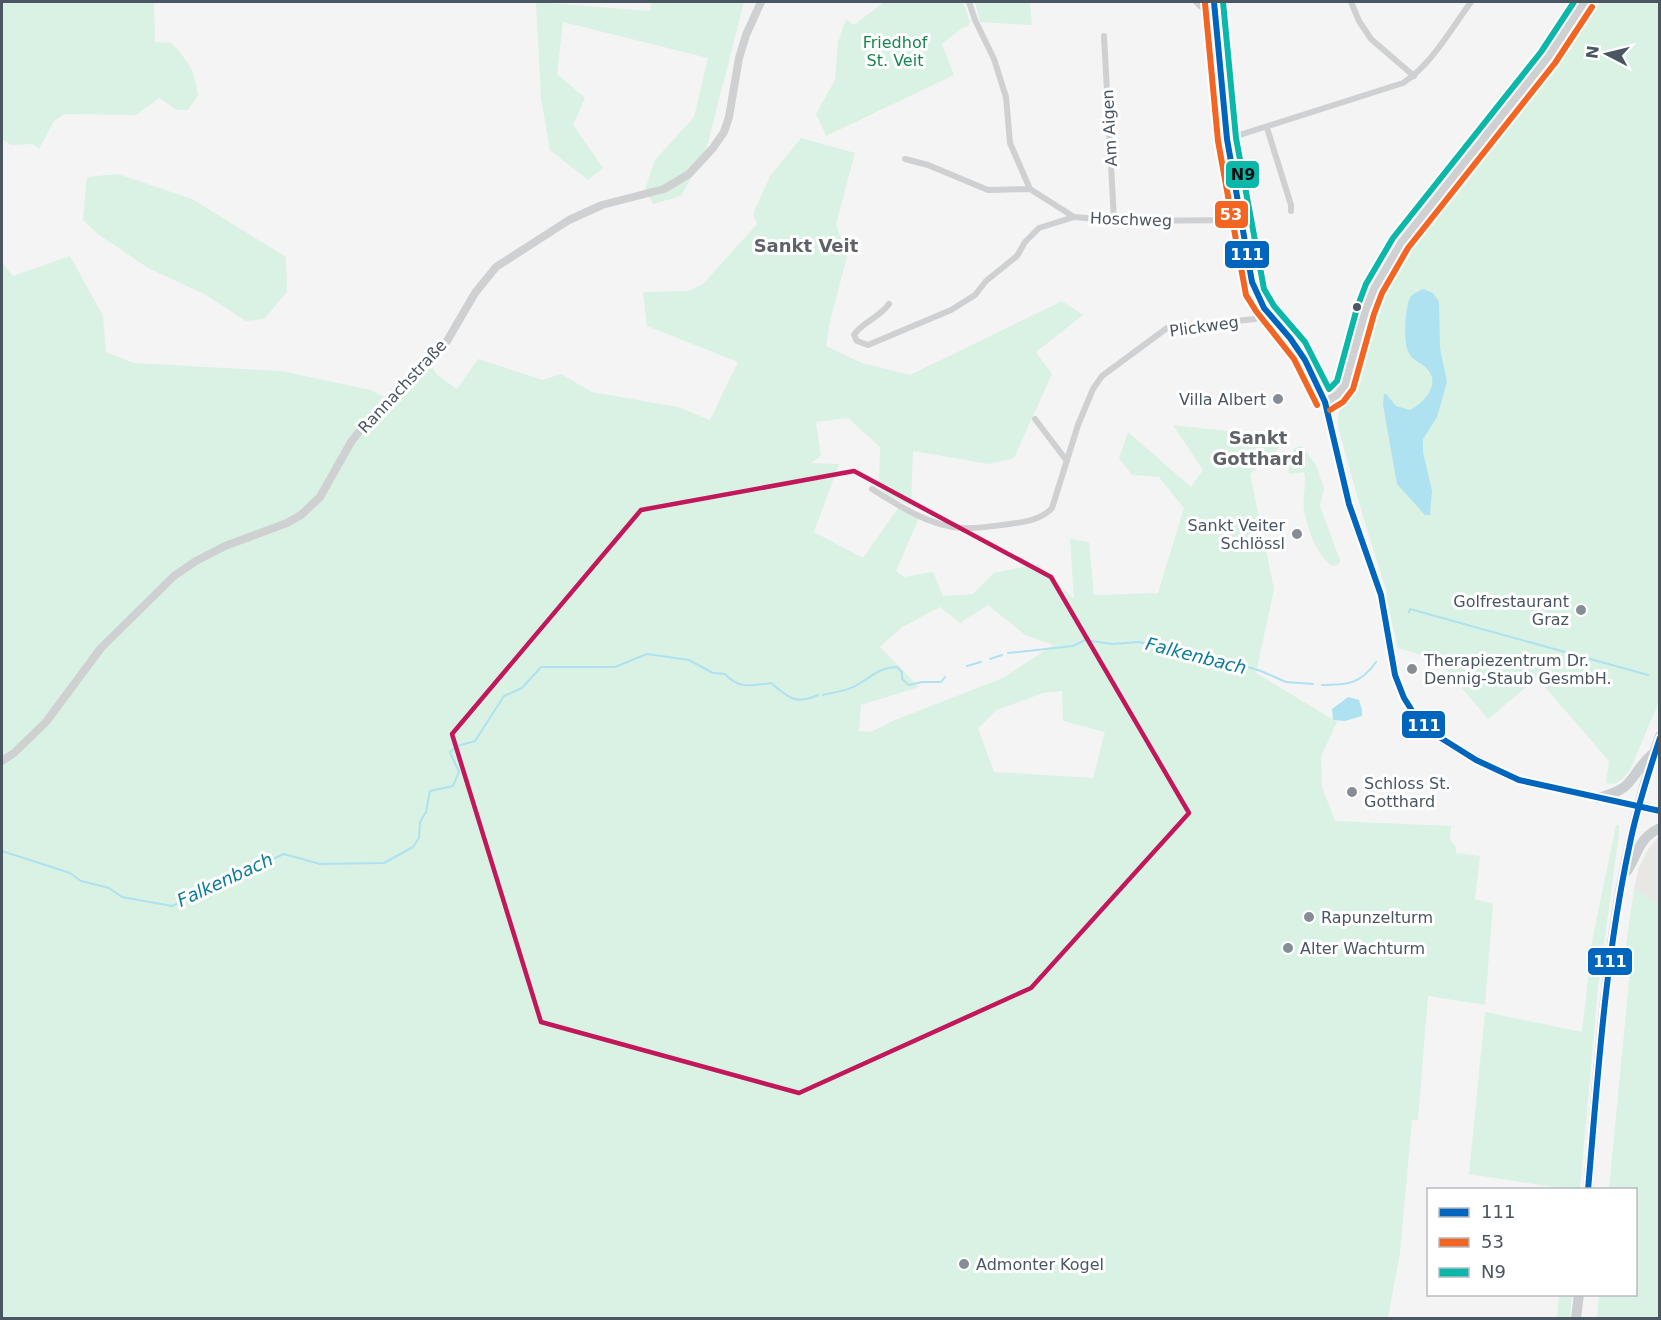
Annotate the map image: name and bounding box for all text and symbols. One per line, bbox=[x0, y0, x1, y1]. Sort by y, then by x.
north arrow bbox=[1577, 24, 1637, 84]
park label: Friedhof St. Veit bbox=[863, 33, 928, 70]
text: N bbox=[1582, 44, 1603, 60]
street label: Am Aigen bbox=[1098, 89, 1121, 167]
line badge: N9 bbox=[1225, 160, 1260, 189]
text: N9 bbox=[1231, 165, 1255, 184]
line badge: 53 bbox=[1214, 200, 1249, 229]
text: 53 bbox=[1220, 205, 1242, 224]
street label: Hoschweg bbox=[1090, 209, 1172, 230]
district label: Sankt Veit bbox=[754, 235, 859, 256]
line badge: 111 bbox=[1224, 240, 1270, 269]
text: 111 bbox=[1230, 245, 1264, 264]
unlabelled marker bbox=[1351, 301, 1363, 313]
street label: Plickweg bbox=[1168, 312, 1240, 341]
street label: Rannachstraße bbox=[354, 336, 450, 437]
place label: Villa Albert bbox=[1179, 390, 1266, 409]
marker: Villa Albert bbox=[1271, 392, 1285, 406]
district label: Sankt Gotthard bbox=[1212, 427, 1304, 469]
place label: Sankt Veiter Schlössl bbox=[1188, 516, 1285, 553]
marker: Sankt Veiter Schlössl bbox=[1290, 527, 1304, 541]
place label: Golfrestaurant Graz bbox=[1453, 592, 1569, 629]
marker: Golfrestaurant Graz bbox=[1574, 603, 1588, 617]
water label: Falkenbach bbox=[1144, 633, 1249, 678]
place label: Therapiezentrum Dr. Dennig-Staub GesmbH. bbox=[1423, 651, 1612, 688]
marker: Therapiezentrum Dr. Dennig-Staub GesmbH. bbox=[1405, 662, 1419, 676]
line badge: 111 bbox=[1401, 710, 1446, 739]
text: 111 bbox=[1407, 716, 1441, 735]
place label: Schloss St. Gotthard bbox=[1364, 774, 1451, 811]
marker: Schloss St. Gotthard bbox=[1345, 785, 1359, 799]
water label: Falkenbach bbox=[174, 848, 276, 911]
place label: Rapunzelturm bbox=[1321, 908, 1433, 927]
marker: Rapunzelturm bbox=[1302, 910, 1316, 924]
place label: Alter Wachturm bbox=[1300, 939, 1425, 958]
marker: Alter Wachturm bbox=[1281, 941, 1295, 955]
line badge: 111 bbox=[1587, 947, 1633, 976]
text: 111 bbox=[1593, 952, 1627, 971]
legend bbox=[1427, 1188, 1637, 1296]
text: 111 bbox=[1481, 1201, 1515, 1222]
text: 53 bbox=[1481, 1231, 1504, 1252]
place label: Admonter Kogel bbox=[976, 1255, 1104, 1274]
marker: Admonter Kogel bbox=[957, 1257, 971, 1271]
text: N9 bbox=[1481, 1261, 1506, 1282]

